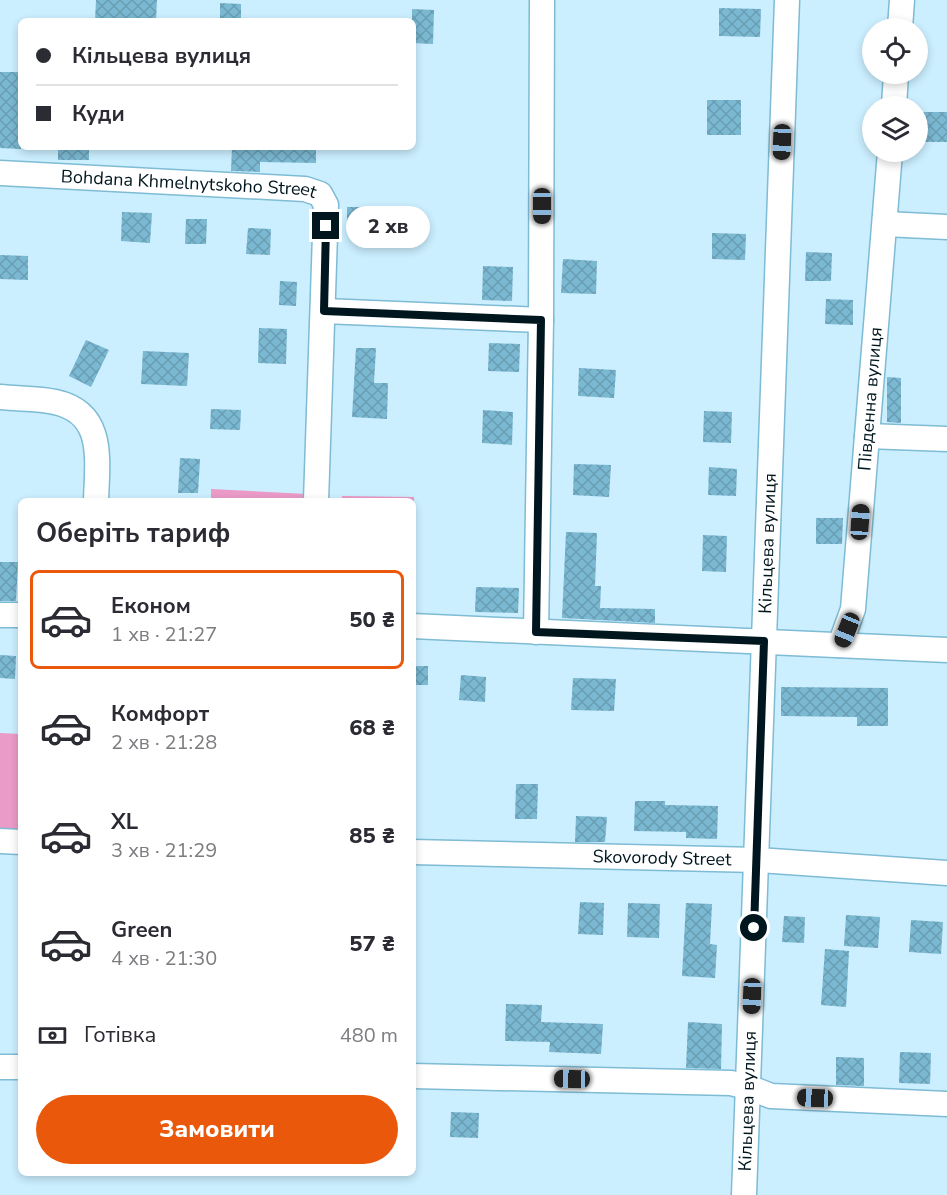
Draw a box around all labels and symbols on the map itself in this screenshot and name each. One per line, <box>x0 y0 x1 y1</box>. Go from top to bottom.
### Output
car <box>772 124 792 160</box>
street label: Bohdana Khmelnytskoho Street <box>60 164 320 204</box>
car <box>533 188 551 224</box>
callout: 2 хв <box>347 205 431 247</box>
route end <box>312 212 339 239</box>
street label: Південна вулиця <box>852 326 888 472</box>
street label: Кільцева вулиця <box>753 473 782 614</box>
car <box>850 503 870 541</box>
car <box>832 610 862 650</box>
street label: Skovorody Street <box>592 844 732 871</box>
route start <box>740 914 767 941</box>
car <box>742 978 762 1014</box>
street label: Кільцева вулиця <box>733 1030 762 1172</box>
car <box>554 1070 590 1088</box>
car <box>797 1088 833 1108</box>

